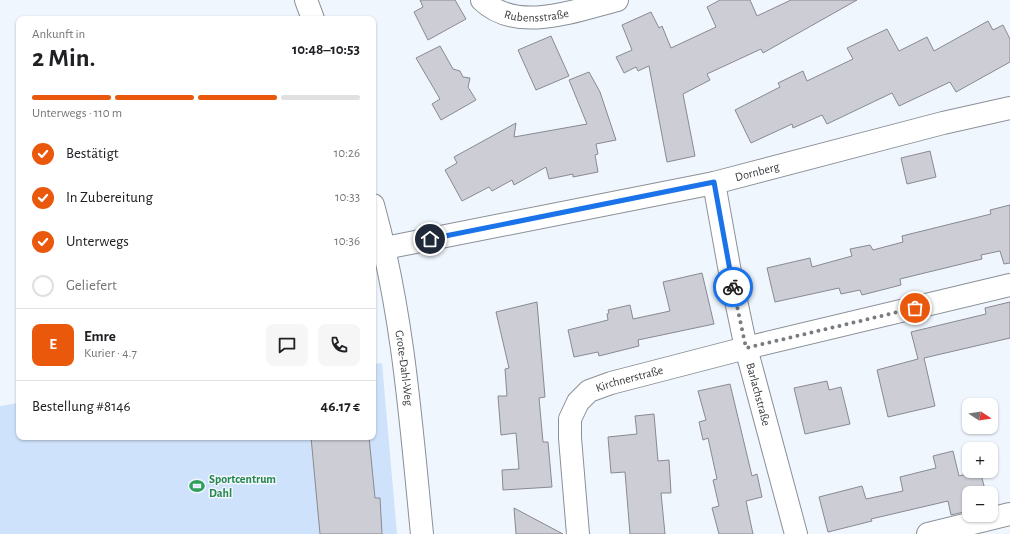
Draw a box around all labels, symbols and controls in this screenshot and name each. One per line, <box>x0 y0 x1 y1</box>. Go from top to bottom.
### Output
street label: Rubensstraße <box>503 7 570 24</box>
text: Ankunft in <box>32 28 85 41</box>
text: 10:48–10:53 <box>292 42 360 57</box>
text: 2 Min. <box>32 45 95 71</box>
text: Unterwegs · 110 m <box>32 107 122 120</box>
icon: check <box>32 143 54 165</box>
text: Bestätigt <box>66 146 119 161</box>
text: 10:26 <box>334 147 360 160</box>
street label: Dornberg <box>734 160 781 183</box>
icon: check <box>32 187 54 209</box>
text: In Zubereitung <box>66 190 153 205</box>
text: 10:33 <box>335 191 360 204</box>
pin <box>413 222 447 256</box>
icon: home <box>419 228 441 250</box>
icon: check <box>32 231 54 253</box>
text: Unterwegs <box>66 234 129 249</box>
text: 10:36 <box>334 235 360 248</box>
courier <box>713 267 753 307</box>
icon: bike <box>722 276 744 298</box>
text: Geliefert <box>66 278 117 293</box>
pin <box>898 291 932 325</box>
icon: bag <box>904 297 926 319</box>
button: chat <box>266 324 308 366</box>
button: phone <box>318 324 360 366</box>
text: Emre <box>84 329 116 344</box>
street label: Grote-Dahl-Weg <box>393 329 415 406</box>
text: E <box>49 337 57 352</box>
text: Kurier · 4.7 <box>84 347 137 360</box>
street label: Barlachstraße <box>744 361 773 427</box>
street label: Kirchnerstraße <box>594 364 664 394</box>
north arrow <box>962 398 998 434</box>
map controls <box>962 398 998 522</box>
text: Bestellung #8146 <box>32 399 131 414</box>
text: 46.17 € <box>321 399 360 414</box>
button: + <box>962 442 998 478</box>
place label: Sportcentrum Dahl <box>209 473 276 499</box>
sports icon: Sportcentrum Dahl <box>188 477 206 495</box>
button: − <box>962 486 998 522</box>

